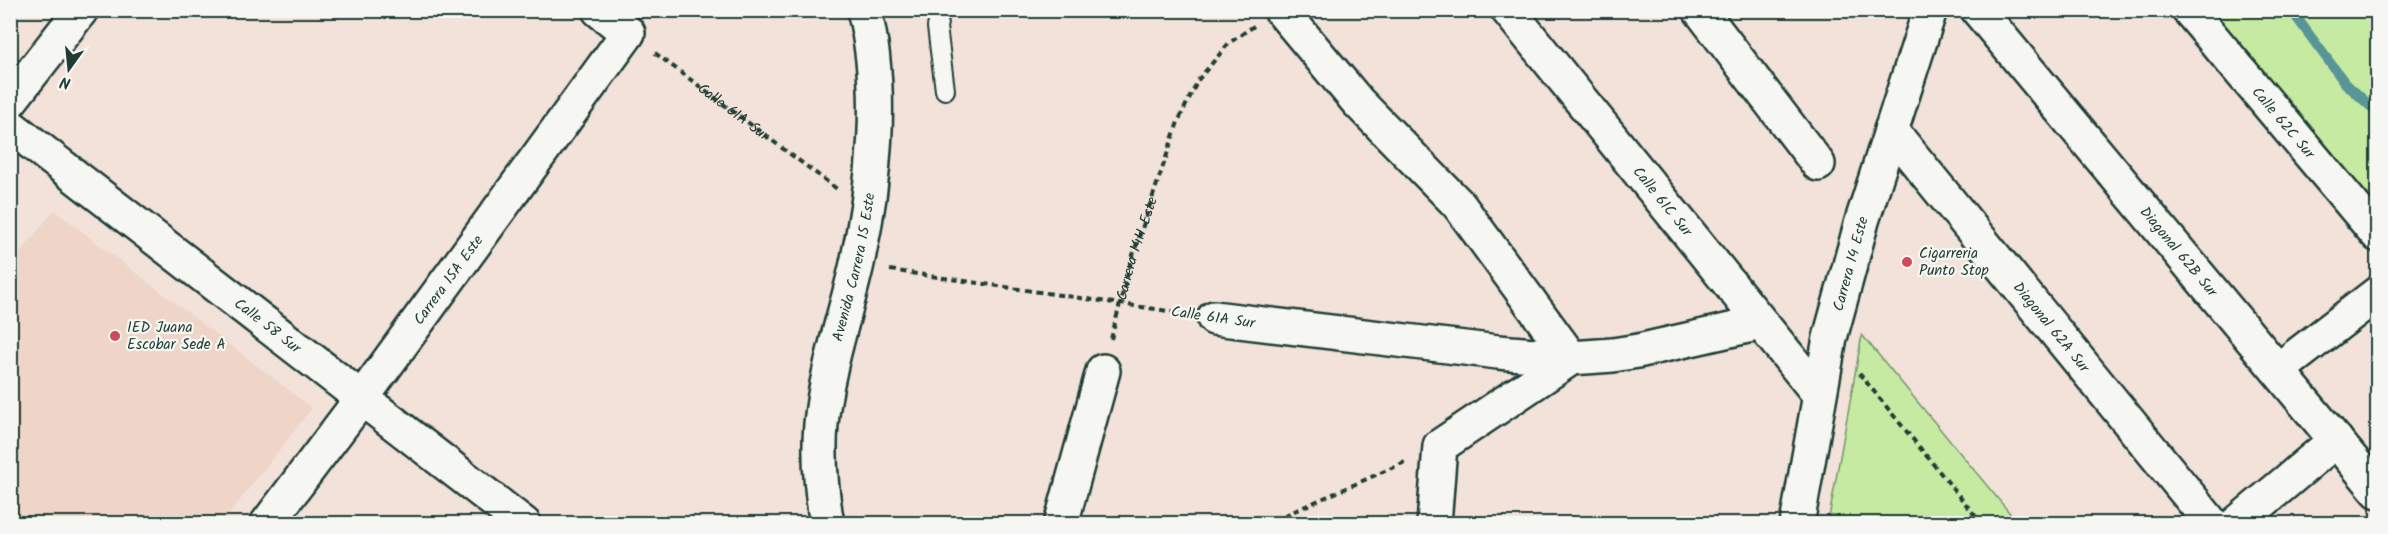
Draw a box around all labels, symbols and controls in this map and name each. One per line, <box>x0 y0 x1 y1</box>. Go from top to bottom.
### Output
north arrow <box>39 39 99 99</box>
text: N <box>57 69 74 95</box>
street label: Calle 61A Sur <box>692 78 775 148</box>
street label: Calle 62C Sur <box>2245 82 2321 166</box>
street label: Calle 61C Sur <box>1626 161 1699 243</box>
street label: Avenida Carrera 15 Este <box>826 191 883 344</box>
street label: Carrera 14H Este <box>1110 194 1165 303</box>
street label: Diagonal 62B Sur <box>2133 201 2224 304</box>
street label: Carrera 14 Este <box>1827 213 1876 314</box>
street label: Carrera 15A Este <box>408 230 490 331</box>
place label: Cigarreria Punto Stop <box>1919 242 1989 283</box>
marker: Cigarreria Punto Stop <box>1900 255 1914 269</box>
street label: Diagonal 62A Sur <box>2006 277 2096 379</box>
street label: Calle 58 Sur <box>228 293 307 361</box>
street label: Calle 61A Sur <box>1169 300 1257 336</box>
place label: IED Juana Escobar Sede A <box>127 316 226 357</box>
marker: IED Juana Escobar Sede A <box>108 329 122 343</box>

